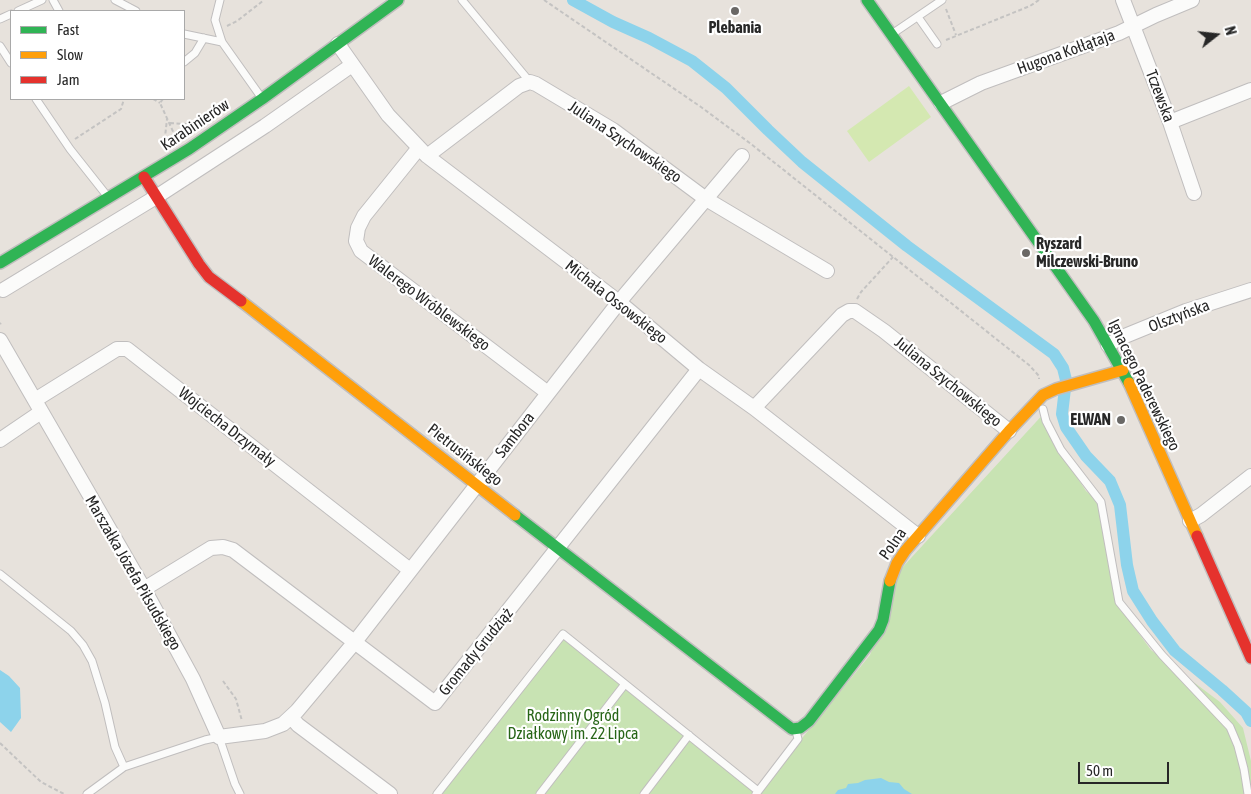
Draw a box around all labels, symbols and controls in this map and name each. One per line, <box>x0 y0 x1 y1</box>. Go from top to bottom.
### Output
marker: Plebania <box>729 5 741 17</box>
legend <box>10 10 185 100</box>
north arrow <box>1191 10 1241 60</box>
place label: Plebania <box>708 18 762 38</box>
text: Fast <box>57 21 79 38</box>
street label: Hugona Kołłątaja <box>1014 25 1118 79</box>
text: N <box>1222 25 1239 37</box>
text: Slow <box>57 46 83 63</box>
street label: Tczewska <box>1141 67 1179 125</box>
text: Jam <box>57 71 80 88</box>
street label: Karabinierów <box>157 95 233 155</box>
street label: Juliana Szychowskiego <box>565 97 685 187</box>
place label: Ryszard Milczewski-Bruno <box>1036 234 1138 272</box>
marker: Ryszard Milczewski-Bruno <box>1020 247 1032 259</box>
street label: Walerego Wróblewskiego <box>364 251 494 355</box>
street label: Michała Ossowskiego <box>561 256 671 348</box>
street label: Olsztyńska <box>1146 296 1212 336</box>
street label: Ignacego Paderewskiego <box>1104 316 1184 454</box>
street label: Juliana Szychowskiego <box>891 333 1005 431</box>
street label: Wojciecha Drzymały <box>175 383 279 471</box>
street label: Sambora <box>491 408 539 462</box>
place label: ELWAN <box>1070 410 1111 430</box>
marker: ELWAN <box>1115 414 1127 426</box>
street label: Pietrusińskiego <box>424 420 506 490</box>
street label: Marszałka Józefa Piłsudskiego <box>81 492 185 654</box>
street label: Polna <box>875 524 911 564</box>
street label: Gromady Grudziąż <box>435 604 517 700</box>
park label: Rodzinny Ogród Działkowy im. 22 Lipca <box>508 706 638 744</box>
scale bar <box>1081 752 1172 784</box>
text: 50 m <box>1086 762 1113 779</box>

